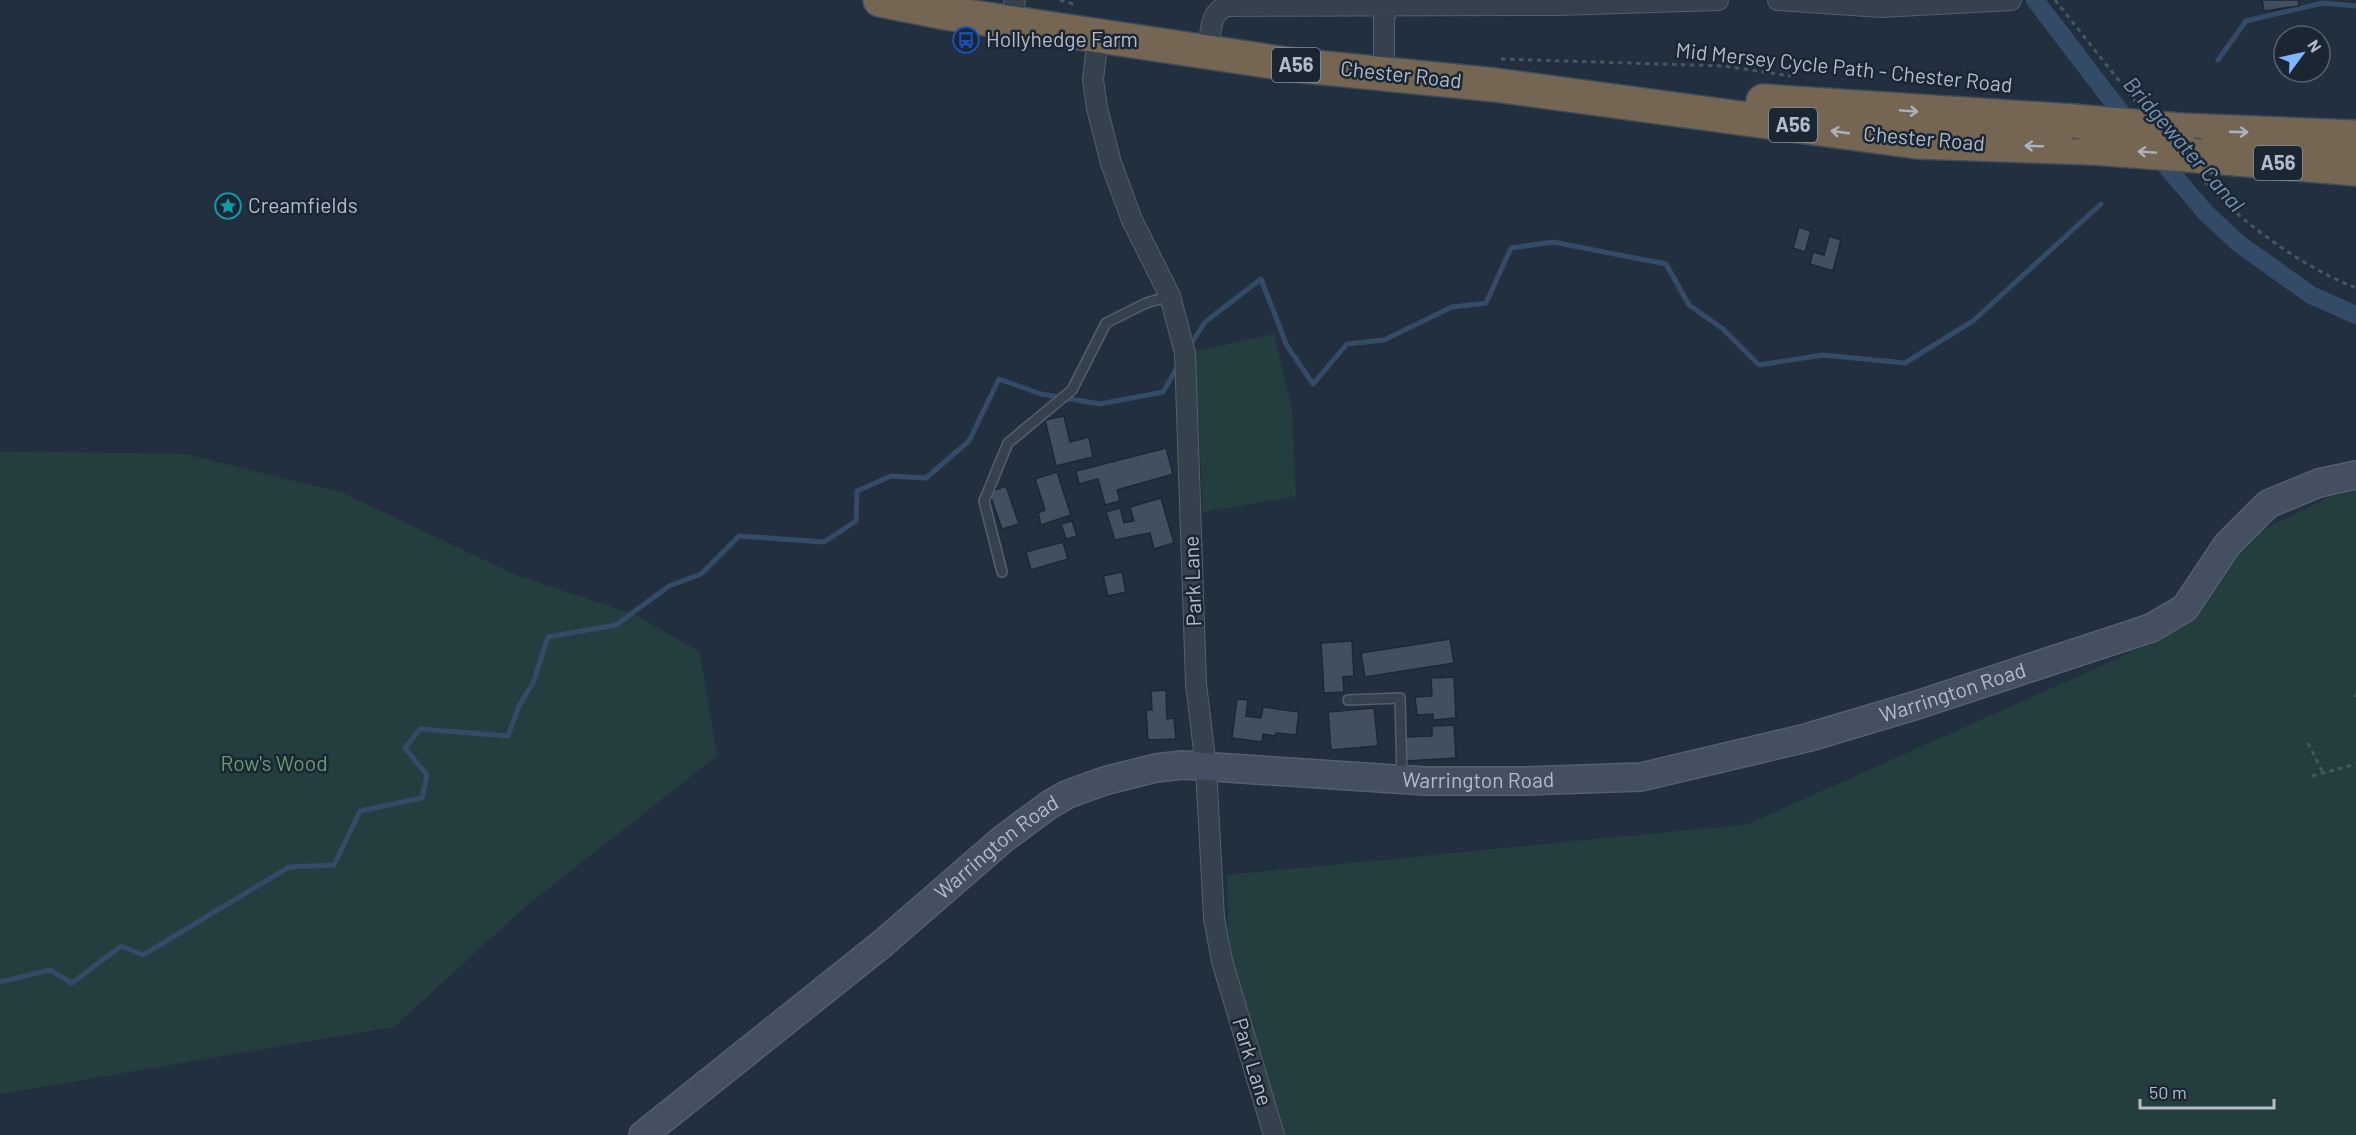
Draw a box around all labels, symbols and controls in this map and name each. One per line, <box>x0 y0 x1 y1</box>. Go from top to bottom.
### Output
north arrow <box>2272 24 2332 84</box>
bus stop icon: Hollyhedge Farm <box>951 25 981 55</box>
place label: Hollyhedge Farm <box>986 26 1138 51</box>
street label: Mid Mersey Cycle Path - Chester Road <box>1675 36 2014 97</box>
text: N <box>2304 36 2326 55</box>
road number: A56 <box>1272 48 1320 82</box>
street label: Chester Road <box>1339 55 1463 92</box>
water label: Bridgewater Canal <box>2119 70 2251 216</box>
one-way arrow <box>1899 105 1919 116</box>
road number: A56 <box>1769 108 1817 142</box>
street label: Chester Road <box>1862 120 1986 155</box>
one-way arrow <box>1831 126 1851 137</box>
one-way arrow <box>2228 127 2248 138</box>
one-way arrow <box>2025 141 2045 152</box>
one-way arrow <box>2137 146 2157 157</box>
road number: A56 <box>2254 146 2302 180</box>
place icon: Creamfields <box>213 191 243 221</box>
place label: Creamfields <box>248 192 358 217</box>
street label: Park Lane <box>1177 535 1206 627</box>
street label: Warrington Road <box>1876 656 2029 726</box>
park label: Row's Wood <box>220 750 328 775</box>
street label: Warrington Road <box>1401 766 1555 792</box>
street label: Warrington Road <box>929 788 1062 904</box>
street label: Park Lane <box>1228 1015 1279 1108</box>
scale bar <box>2140 1072 2274 1110</box>
text: 50 m <box>2149 1081 2187 1103</box>

